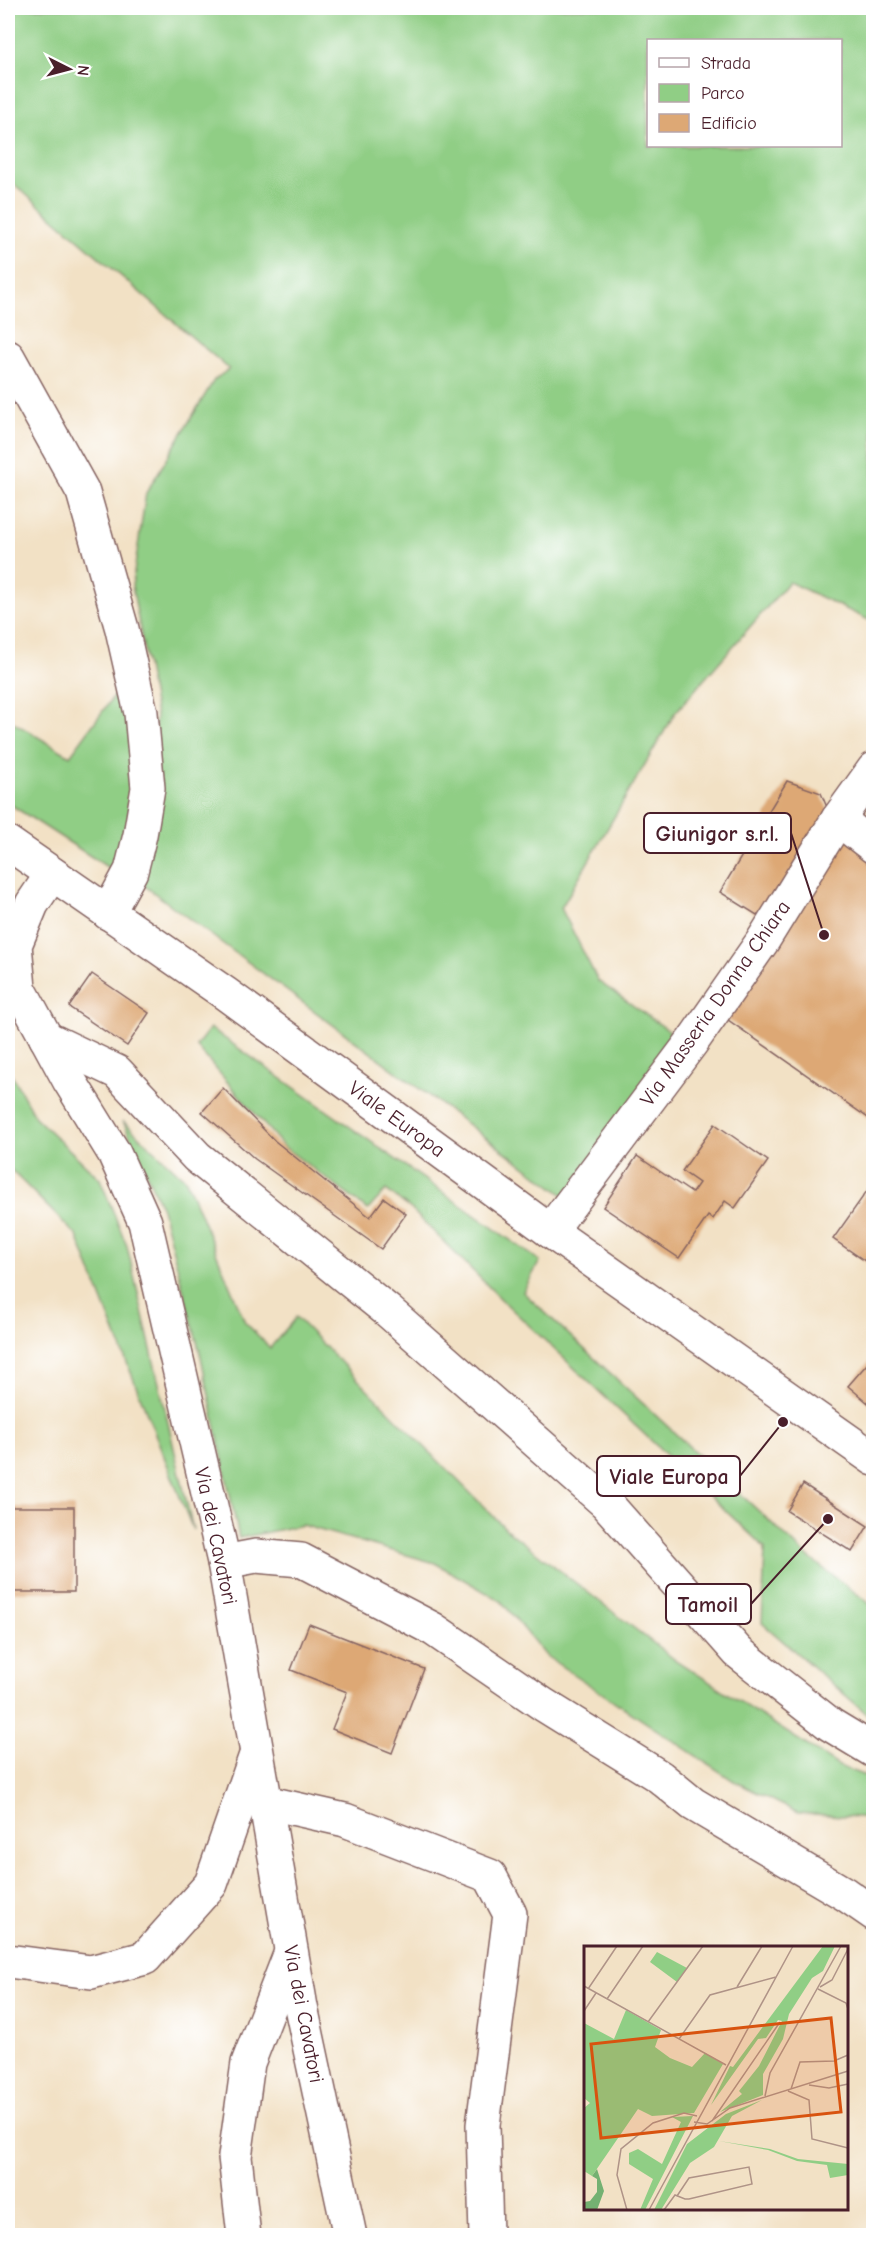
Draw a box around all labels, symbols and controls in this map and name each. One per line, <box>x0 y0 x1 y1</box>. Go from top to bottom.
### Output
north arrow <box>39 39 99 99</box>
legend <box>647 39 842 147</box>
text: Strada <box>701 53 751 74</box>
text: N <box>73 64 92 77</box>
text: Parco <box>701 83 744 104</box>
text: Edificio <box>701 113 757 134</box>
callout: Giunigor s.r.l. <box>644 813 791 853</box>
text: Giunigor s.r.l. <box>656 821 778 847</box>
street label: Via Masseria Donna Chiara <box>635 896 795 1110</box>
street label: Viale Europa <box>344 1076 450 1162</box>
callout: Viale Europa <box>597 1456 740 1496</box>
text: Viale Europa <box>609 1464 729 1490</box>
street label: Via dei Cavatori <box>190 1465 242 1607</box>
callout: Tamoil <box>666 1584 751 1624</box>
text: Tamoil <box>678 1592 738 1618</box>
street label: Via dei Cavatori <box>279 1943 329 2085</box>
inset map <box>584 1946 848 2210</box>

